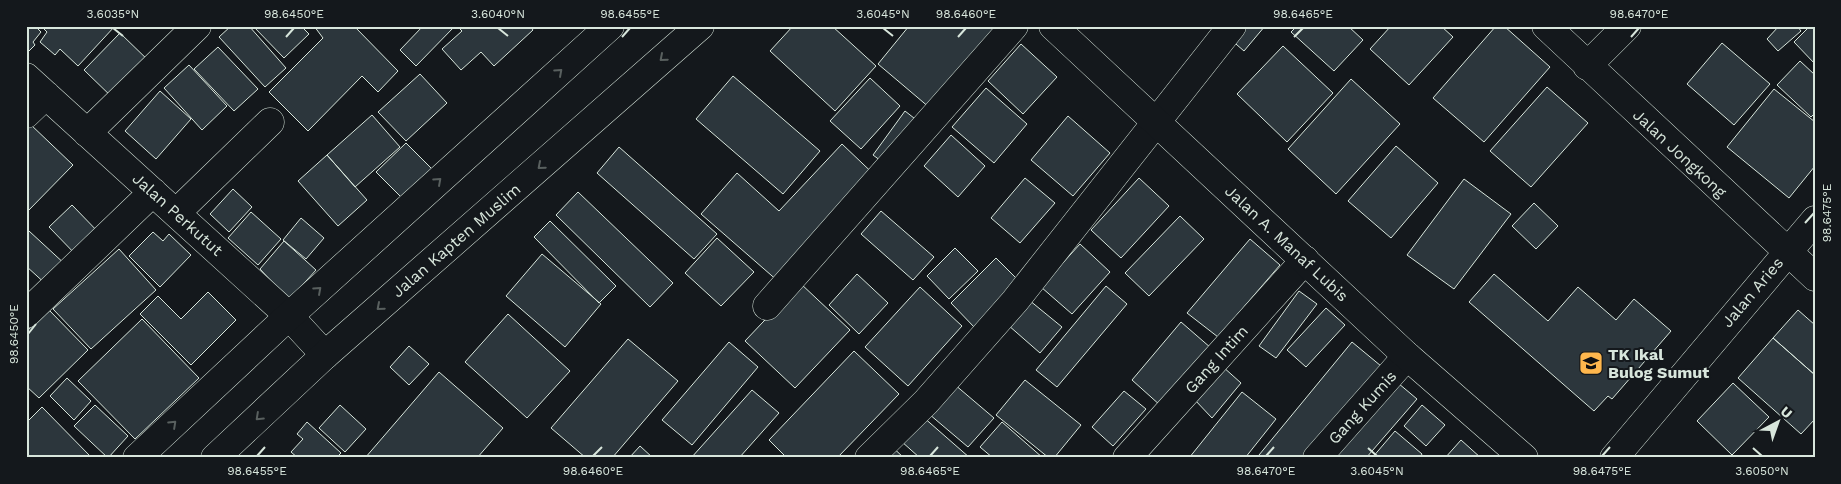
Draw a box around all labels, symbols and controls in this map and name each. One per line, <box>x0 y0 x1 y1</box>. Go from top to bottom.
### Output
text: 3.6035°N <box>87 7 139 21</box>
text: 98.6450°E <box>264 7 324 21</box>
text: 3.6040°N <box>471 7 525 21</box>
text: 98.6455°E <box>600 7 660 21</box>
text: 3.6045°N <box>856 7 910 21</box>
text: 98.6460°E <box>936 7 997 21</box>
text: 98.6465°E <box>1273 7 1333 21</box>
text: 98.6470°E <box>1610 7 1669 21</box>
one-way arrow <box>660 53 669 62</box>
one-way arrow <box>553 69 562 78</box>
street label: Jalan Jongkong <box>1629 105 1731 202</box>
one-way arrow <box>538 160 547 169</box>
street label: Jalan Perkutut <box>129 169 227 260</box>
one-way arrow <box>433 178 442 187</box>
street label: Jalan Kapten Muslim <box>388 179 524 301</box>
street label: Jalan A. Manaf Lubis <box>1221 181 1352 305</box>
text: 98.6475°E <box>1820 183 1834 242</box>
street label: Jalan Aries <box>1718 253 1787 331</box>
one-way arrow <box>312 287 321 296</box>
one-way arrow <box>376 302 385 311</box>
text: 98.6450°E <box>7 304 21 364</box>
street label: Gang Intim <box>1181 321 1252 397</box>
place label: TK Ikal Bulog Sumut <box>1608 345 1709 382</box>
school or university icon: TK Ikal Bulog Sumut <box>1578 350 1604 376</box>
street label: Gang Kumis <box>1324 367 1400 448</box>
north arrow <box>1754 396 1804 446</box>
text: U <box>1778 403 1796 422</box>
one-way arrow <box>256 411 265 420</box>
one-way arrow <box>167 421 176 430</box>
text: 98.6455°E <box>227 464 287 478</box>
text: 98.6460°E <box>563 464 624 478</box>
text: 98.6465°E <box>900 464 960 478</box>
text: 98.6470°E <box>1237 464 1296 478</box>
text: 3.6045°N <box>1350 464 1404 478</box>
text: 98.6475°E <box>1573 464 1632 478</box>
text: 3.6050°N <box>1735 464 1789 478</box>

